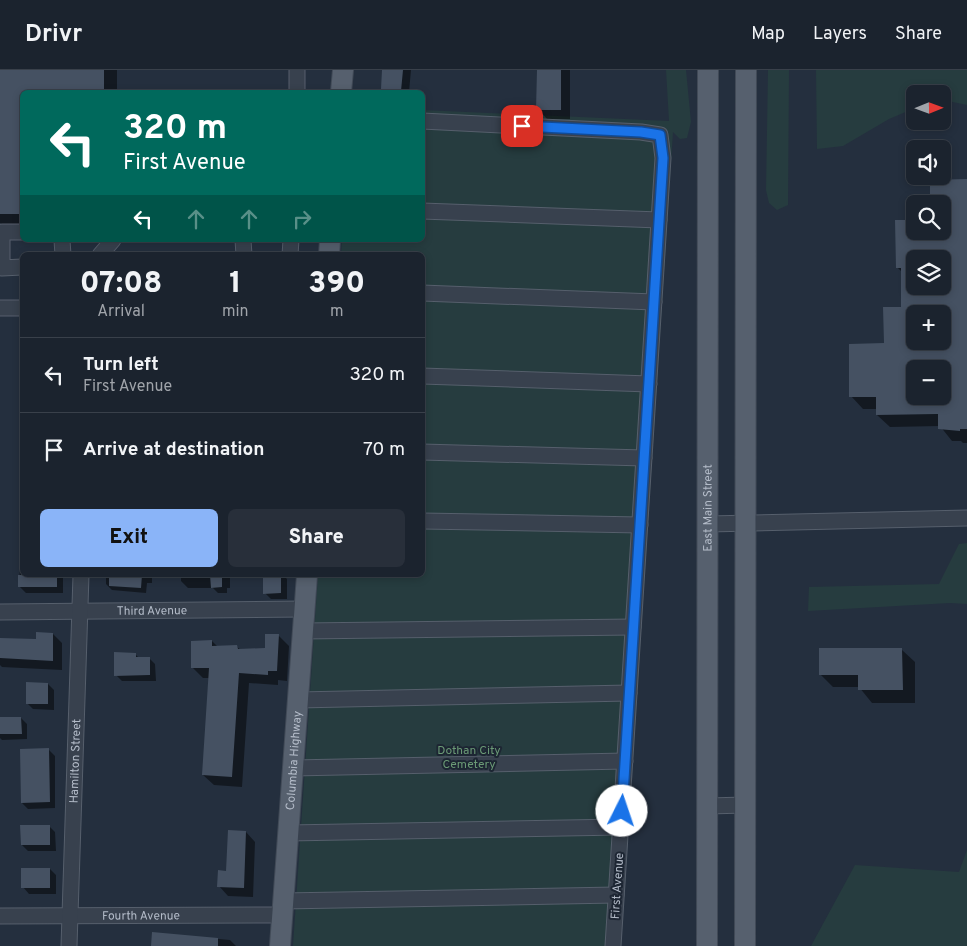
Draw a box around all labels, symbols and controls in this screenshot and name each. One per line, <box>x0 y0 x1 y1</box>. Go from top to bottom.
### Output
text: Drivr <box>25 20 82 50</box>
text: Map <box>751 23 785 46</box>
text: Layers <box>813 23 867 46</box>
text: Share <box>895 23 942 46</box>
north arrow <box>906 85 951 130</box>
map controls <box>906 85 951 405</box>
pin <box>501 105 543 147</box>
text: 320 m <box>123 107 227 151</box>
icon: left <box>40 110 105 175</box>
icon: arrive <box>508 112 536 140</box>
button: sound <box>906 140 951 185</box>
text: First Avenue <box>123 150 246 177</box>
button: search <box>906 195 951 240</box>
icon: left <box>129 205 157 233</box>
icon: ahead <box>182 205 210 233</box>
icon: ahead <box>235 205 263 233</box>
icon: right <box>288 205 316 233</box>
button: layers <box>906 250 951 295</box>
text: 07:08 <box>80 266 162 303</box>
text: 1 <box>229 266 241 303</box>
text: 390 <box>308 266 365 303</box>
text: Arrival <box>97 302 145 322</box>
text: min <box>222 302 249 322</box>
text: m <box>330 302 344 322</box>
button: + <box>906 305 951 350</box>
text: Turn left <box>83 353 159 377</box>
button: − <box>906 360 951 405</box>
icon: left <box>40 361 68 389</box>
text: 320 m <box>350 363 405 387</box>
text: First Avenue <box>83 377 172 397</box>
icon: arrive <box>40 436 68 464</box>
text: Arrive at destination <box>83 438 264 462</box>
text: 70 m <box>363 438 405 462</box>
street label: East Main Street <box>700 464 717 552</box>
button: Exit <box>40 509 218 567</box>
button: Share <box>228 509 405 567</box>
street label: Third Avenue <box>117 603 187 620</box>
street label: Columbia Highway <box>283 710 306 811</box>
street label: Hamilton Street <box>67 719 85 804</box>
park label: Dothan City Cemetery <box>437 743 501 773</box>
position arrow <box>595 784 647 836</box>
street label: First Avenue <box>608 852 628 920</box>
street label: Fourth Avenue <box>102 908 180 925</box>

